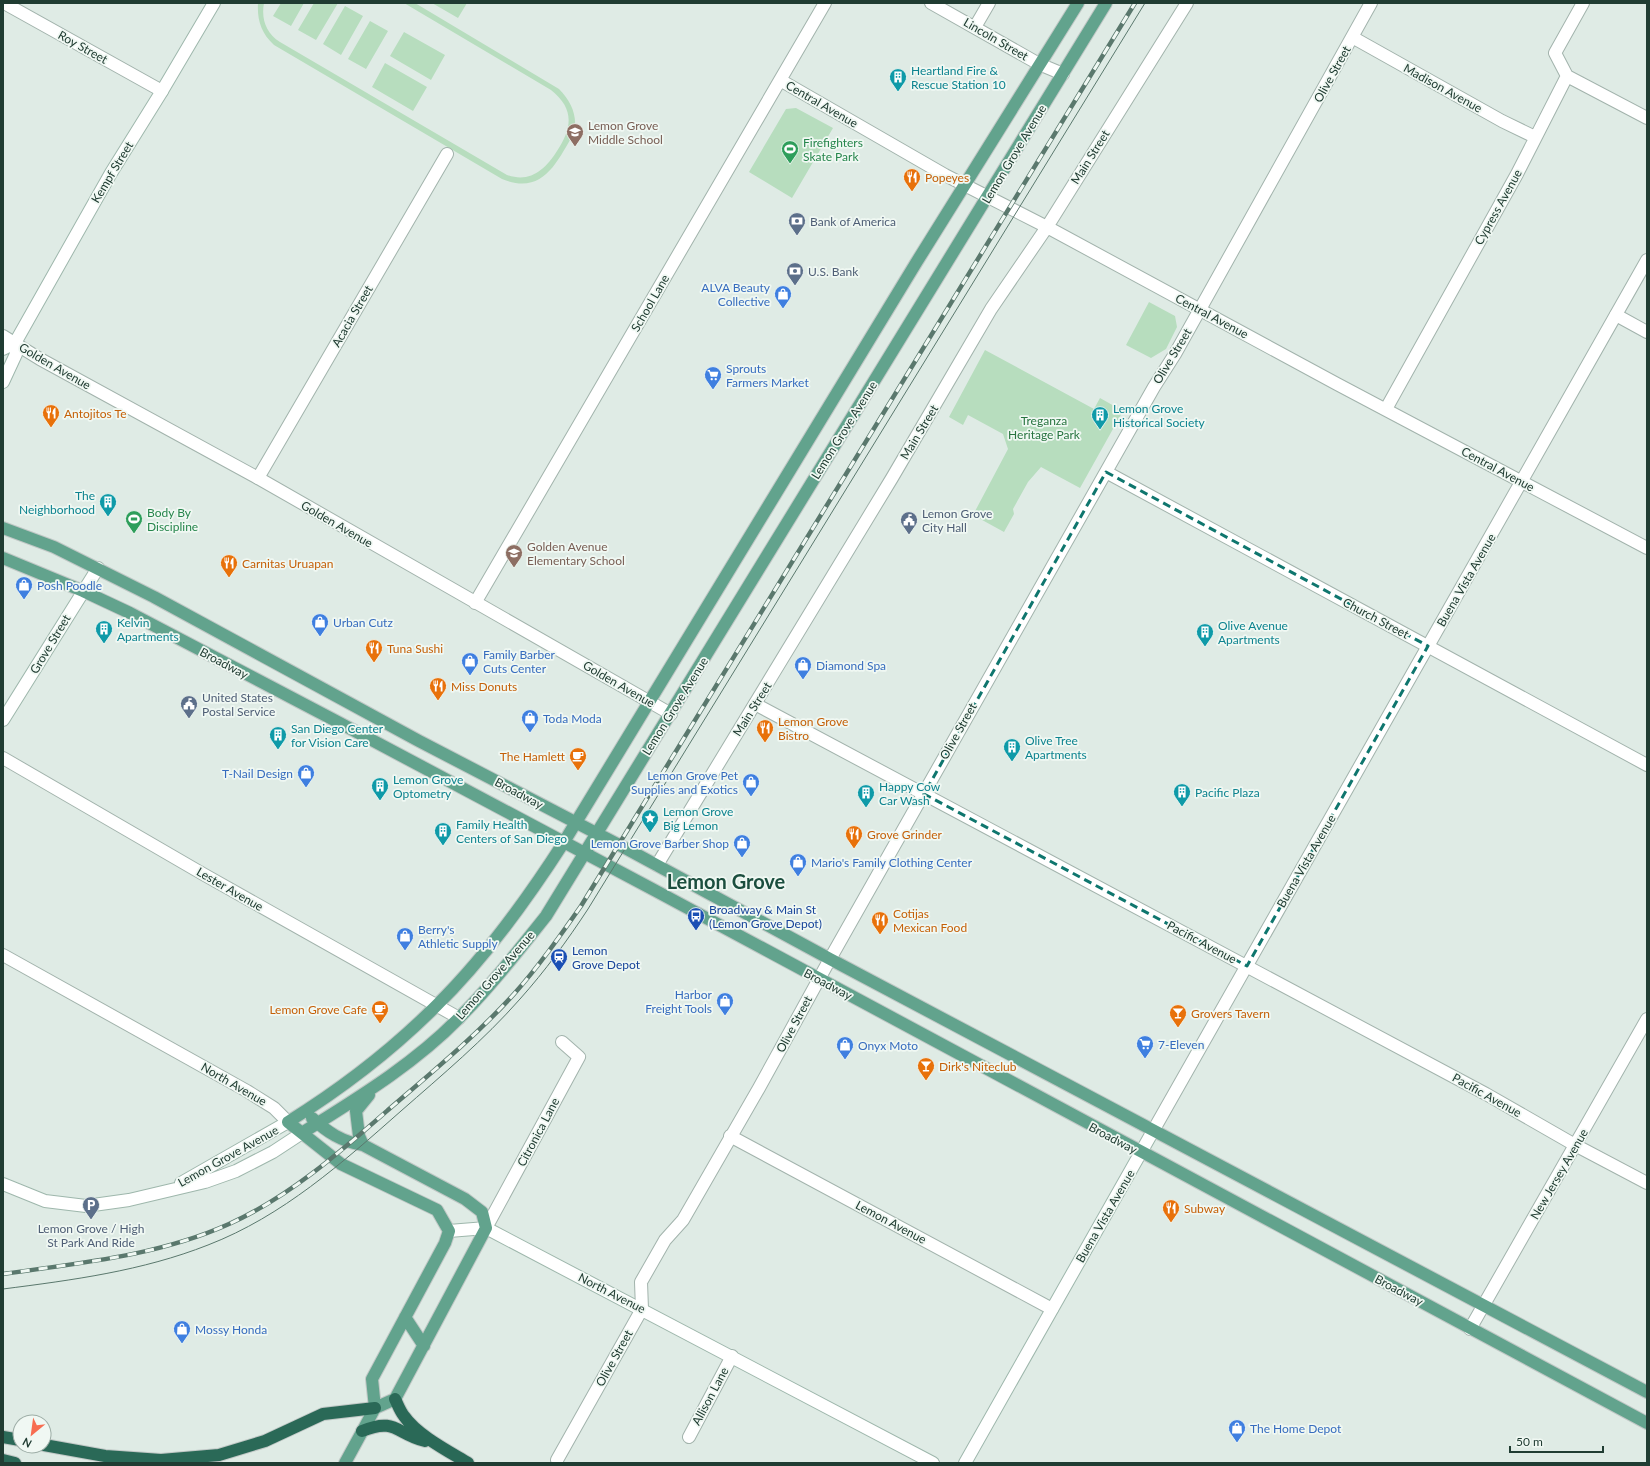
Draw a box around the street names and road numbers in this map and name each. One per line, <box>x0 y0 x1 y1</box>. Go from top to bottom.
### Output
street label: Lincoln Street <box>961 14 1032 64</box>
street label: Roy Street <box>56 27 111 67</box>
street label: Olive Street <box>1310 43 1354 105</box>
street label: Madison Avenue <box>1401 60 1485 116</box>
street label: Central Avenue <box>783 77 861 131</box>
street label: Lemon Grove Avenue <box>979 102 1049 206</box>
street label: Main Street <box>1067 126 1113 187</box>
street label: Kempf Street <box>88 138 137 205</box>
street label: Cypress Avenue <box>1471 167 1525 247</box>
street label: School Lane <box>628 272 672 334</box>
street label: Acacia Street <box>328 282 376 350</box>
street label: Central Avenue <box>1173 290 1251 342</box>
street label: Olive Street <box>1150 325 1195 387</box>
street label: Golden Avenue <box>16 339 94 393</box>
street label: Lemon Grove Avenue <box>808 378 880 482</box>
street label: Main Street <box>897 401 942 462</box>
street label: Central Avenue <box>1459 443 1537 495</box>
street label: Golden Avenue <box>298 497 376 551</box>
street label: Buena Vista Avenue <box>1433 531 1499 629</box>
street label: Church Street <box>1340 594 1412 642</box>
street label: Grove Street <box>26 611 74 676</box>
street label: Broadway <box>197 644 251 682</box>
street label: Lemon Grove Avenue <box>639 654 711 758</box>
street label: Golden Avenue <box>580 657 658 711</box>
street label: Main Street <box>729 678 775 739</box>
street label: Olive Street <box>936 700 980 762</box>
street label: Broadway <box>492 774 546 812</box>
street label: Buena Vista Avenue <box>1273 812 1339 910</box>
street label: Lester Avenue <box>194 864 266 914</box>
street label: Pacific Avenue <box>1165 917 1239 967</box>
street label: Lemon Grove Avenue <box>452 928 538 1022</box>
street label: Broadway <box>801 965 855 1003</box>
street label: Olive Street <box>773 992 816 1055</box>
street label: North Avenue <box>198 1059 270 1109</box>
street label: Pacific Avenue <box>1450 1070 1524 1120</box>
street label: Citronica Lane <box>514 1095 562 1169</box>
street label: Broadway <box>1086 1119 1140 1157</box>
street label: Lemon Grove Avenue <box>175 1122 281 1190</box>
street label: New Jersey Avenue <box>1527 1126 1591 1222</box>
street label: Buena Vista Avenue <box>1072 1167 1138 1265</box>
street label: Lemon Avenue <box>853 1197 929 1247</box>
street label: North Avenue <box>576 1270 648 1316</box>
street label: Broadway <box>1372 1271 1426 1309</box>
street label: Olive Street <box>592 1327 636 1389</box>
street label: Allison Lane <box>688 1364 732 1428</box>

